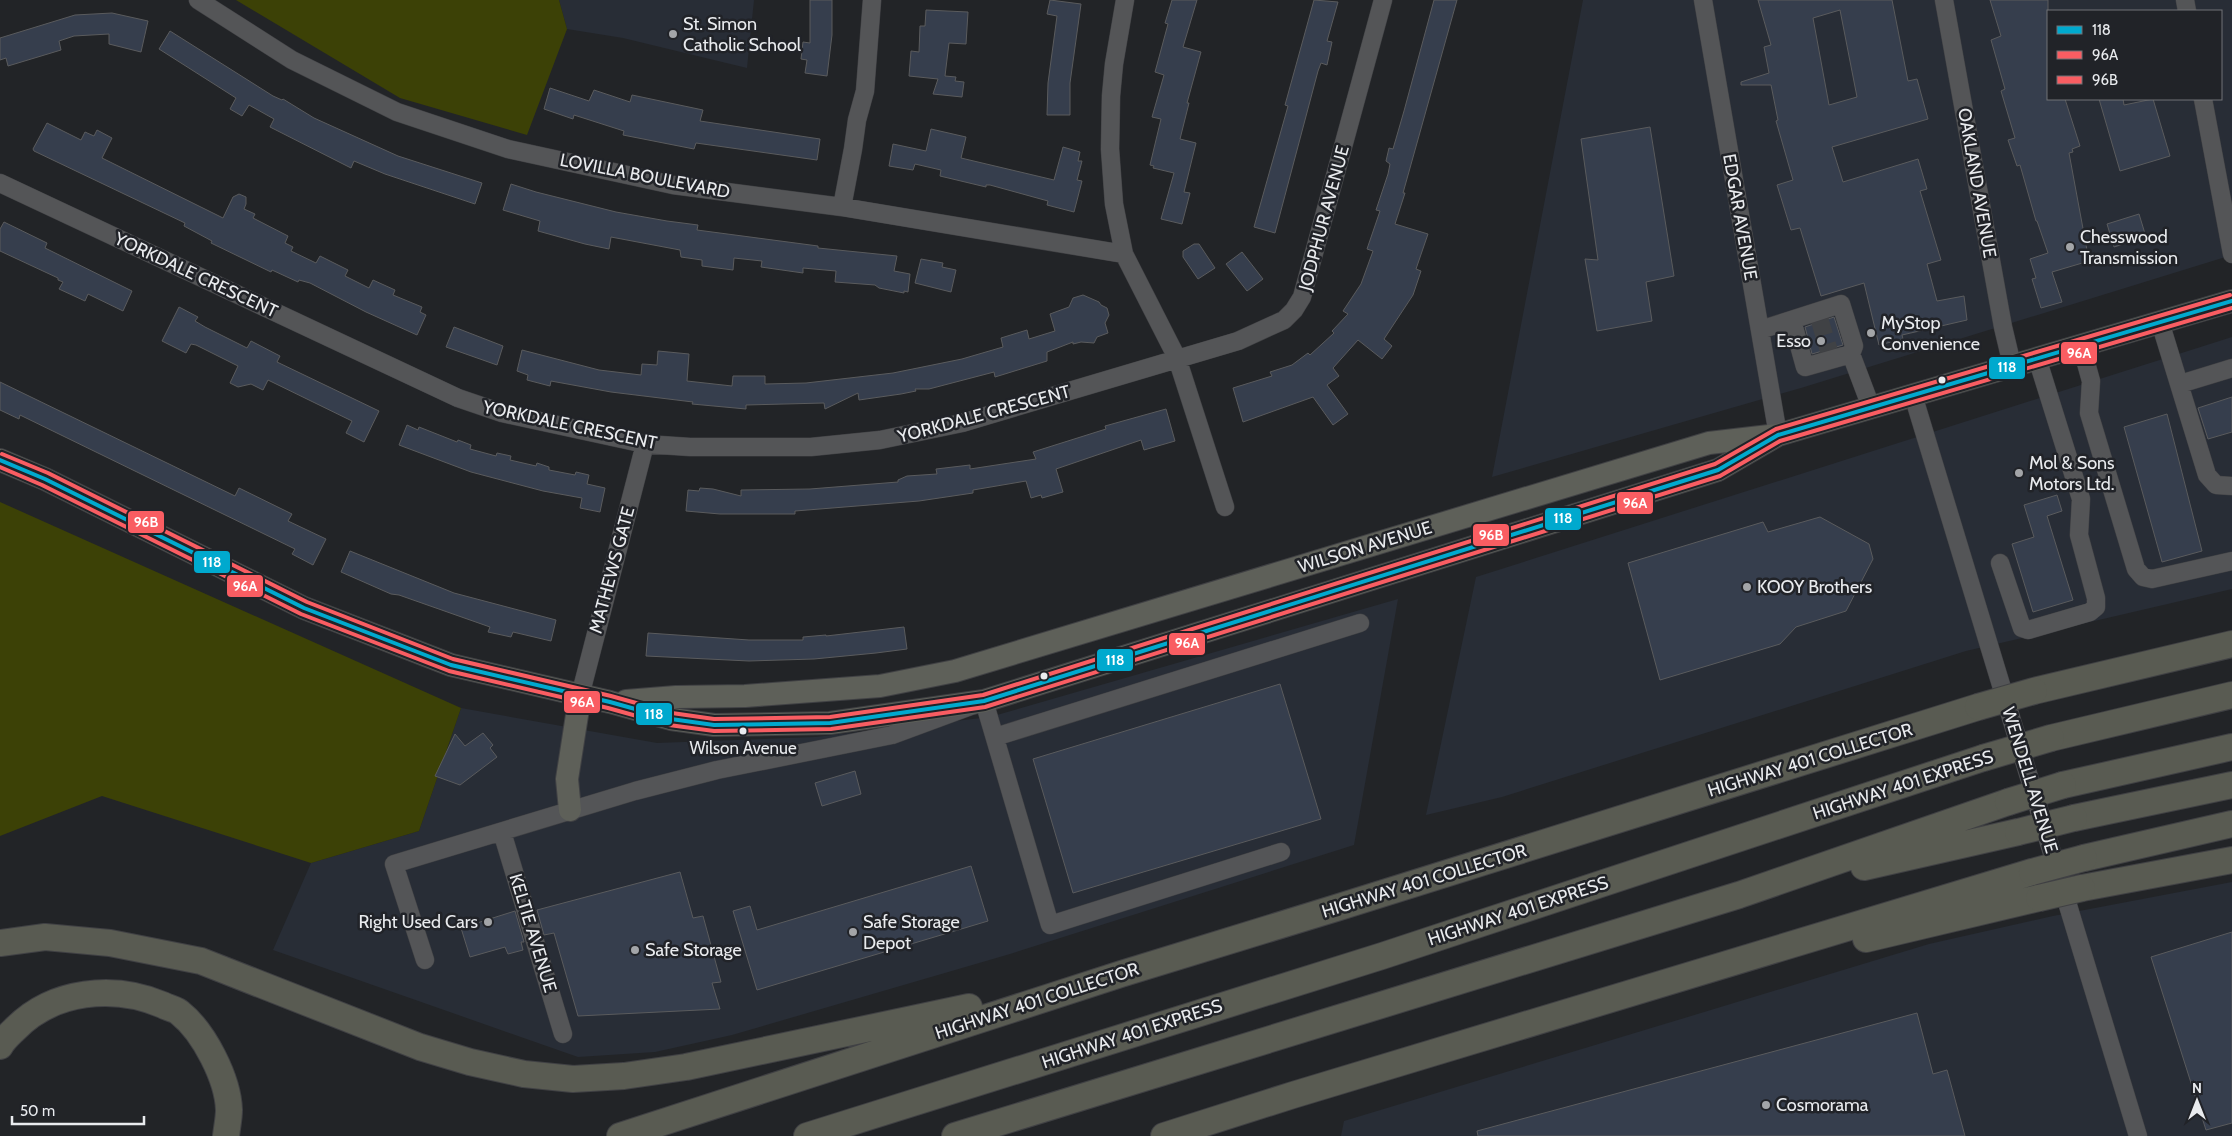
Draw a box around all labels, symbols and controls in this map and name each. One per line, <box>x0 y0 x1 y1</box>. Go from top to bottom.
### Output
legend <box>2047 10 2222 100</box>
place label: St. Simon Catholic School <box>683 13 802 56</box>
text: 118 <box>2092 21 2111 39</box>
marker: St. Simon Catholic School <box>667 28 679 40</box>
text: 96A <box>2092 46 2119 64</box>
text: 96B <box>2092 71 2118 89</box>
street label: OAKLAND AVENUE <box>1953 106 2001 260</box>
street label: JODPHUR AVENUE <box>1294 143 1354 294</box>
street label: LOVILLA BOULEVARD <box>558 149 732 203</box>
street label: EDGAR AVENUE <box>1718 152 1762 282</box>
place label: Chesswood Transmission <box>2080 226 2178 269</box>
street label: YORKDALE CRESCENT <box>110 227 281 323</box>
marker: Chesswood Transmission <box>2064 241 2076 253</box>
place label: MyStop Convenience <box>1881 312 1980 355</box>
marker: MyStop Convenience <box>1865 327 1877 339</box>
place label: Esso <box>1776 330 1811 352</box>
marker: Esso <box>1815 335 1827 347</box>
line badge: 96A <box>2060 341 2098 365</box>
text: 96A <box>2067 344 2091 362</box>
line badge: 118 <box>1988 356 2026 380</box>
text: 118 <box>1998 358 2016 376</box>
unlabelled marker <box>1937 375 1947 385</box>
street label: YORKDALE CRESCENT <box>895 380 1073 448</box>
street label: YORKDALE CRESCENT <box>480 396 659 454</box>
place label: Mol & Sons Motors Ltd. <box>2029 452 2115 495</box>
marker: Mol & Sons Motors Ltd. <box>2013 467 2025 479</box>
line badge: 96A <box>1616 491 1654 515</box>
text: 96A <box>1623 494 1647 512</box>
street label: MATHEWS GATE <box>585 504 640 636</box>
line badge: 118 <box>1544 507 1582 531</box>
text: 118 <box>1554 509 1572 527</box>
line badge: 96B <box>127 510 165 534</box>
text: 96B <box>134 513 158 531</box>
street label: WILSON AVENUE <box>1296 516 1434 578</box>
line badge: 96B <box>1472 523 1510 547</box>
text: 96B <box>1479 526 1503 544</box>
line badge: 118 <box>193 550 231 574</box>
text: 118 <box>203 553 221 571</box>
line badge: 96A <box>226 574 264 598</box>
place label: KOOY Brothers <box>1757 576 1872 598</box>
text: 96A <box>233 577 257 595</box>
marker: KOOY Brothers <box>1741 581 1753 593</box>
line badge: 96A <box>1168 632 1206 656</box>
text: 96A <box>1175 634 1199 652</box>
line badge: 118 <box>1096 648 1134 672</box>
text: 118 <box>1106 651 1124 669</box>
unlabelled marker <box>1039 671 1049 681</box>
line badge: 96A <box>563 690 601 714</box>
text: 96A <box>570 693 594 711</box>
line badge: 118 <box>635 702 673 726</box>
street label: WENDELL AVENUE <box>1997 704 2063 856</box>
text: 118 <box>645 705 663 723</box>
street label: HIGHWAY 401 COLLECTOR <box>1705 718 1915 802</box>
marker: Wilson Avenue <box>738 726 748 736</box>
place label: Wilson Avenue <box>689 738 797 758</box>
street label: HIGHWAY 401 EXPRESS <box>1810 745 1996 825</box>
street label: HIGHWAY 401 COLLECTOR <box>1319 839 1529 923</box>
street label: KELTIE AVENUE <box>504 871 562 995</box>
street label: HIGHWAY 401 EXPRESS <box>1425 871 1611 951</box>
place label: Right Used Cars <box>358 911 478 933</box>
place label: Safe Storage Depot <box>863 911 960 954</box>
marker: Right Used Cars <box>482 916 494 928</box>
marker: Safe Storage Depot <box>847 926 859 938</box>
place label: Safe Storage <box>645 939 742 961</box>
marker: Safe Storage <box>629 944 641 956</box>
street label: HIGHWAY 401 COLLECTOR <box>932 958 1142 1044</box>
street label: HIGHWAY 401 EXPRESS <box>1039 994 1225 1074</box>
north arrow <box>2172 1076 2222 1126</box>
text: N <box>2192 1079 2202 1097</box>
scale bar <box>12 1094 145 1126</box>
place label: Cosmorama <box>1776 1094 1869 1116</box>
marker: Cosmorama <box>1760 1099 1772 1111</box>
text: 50 m <box>20 1102 55 1120</box>

